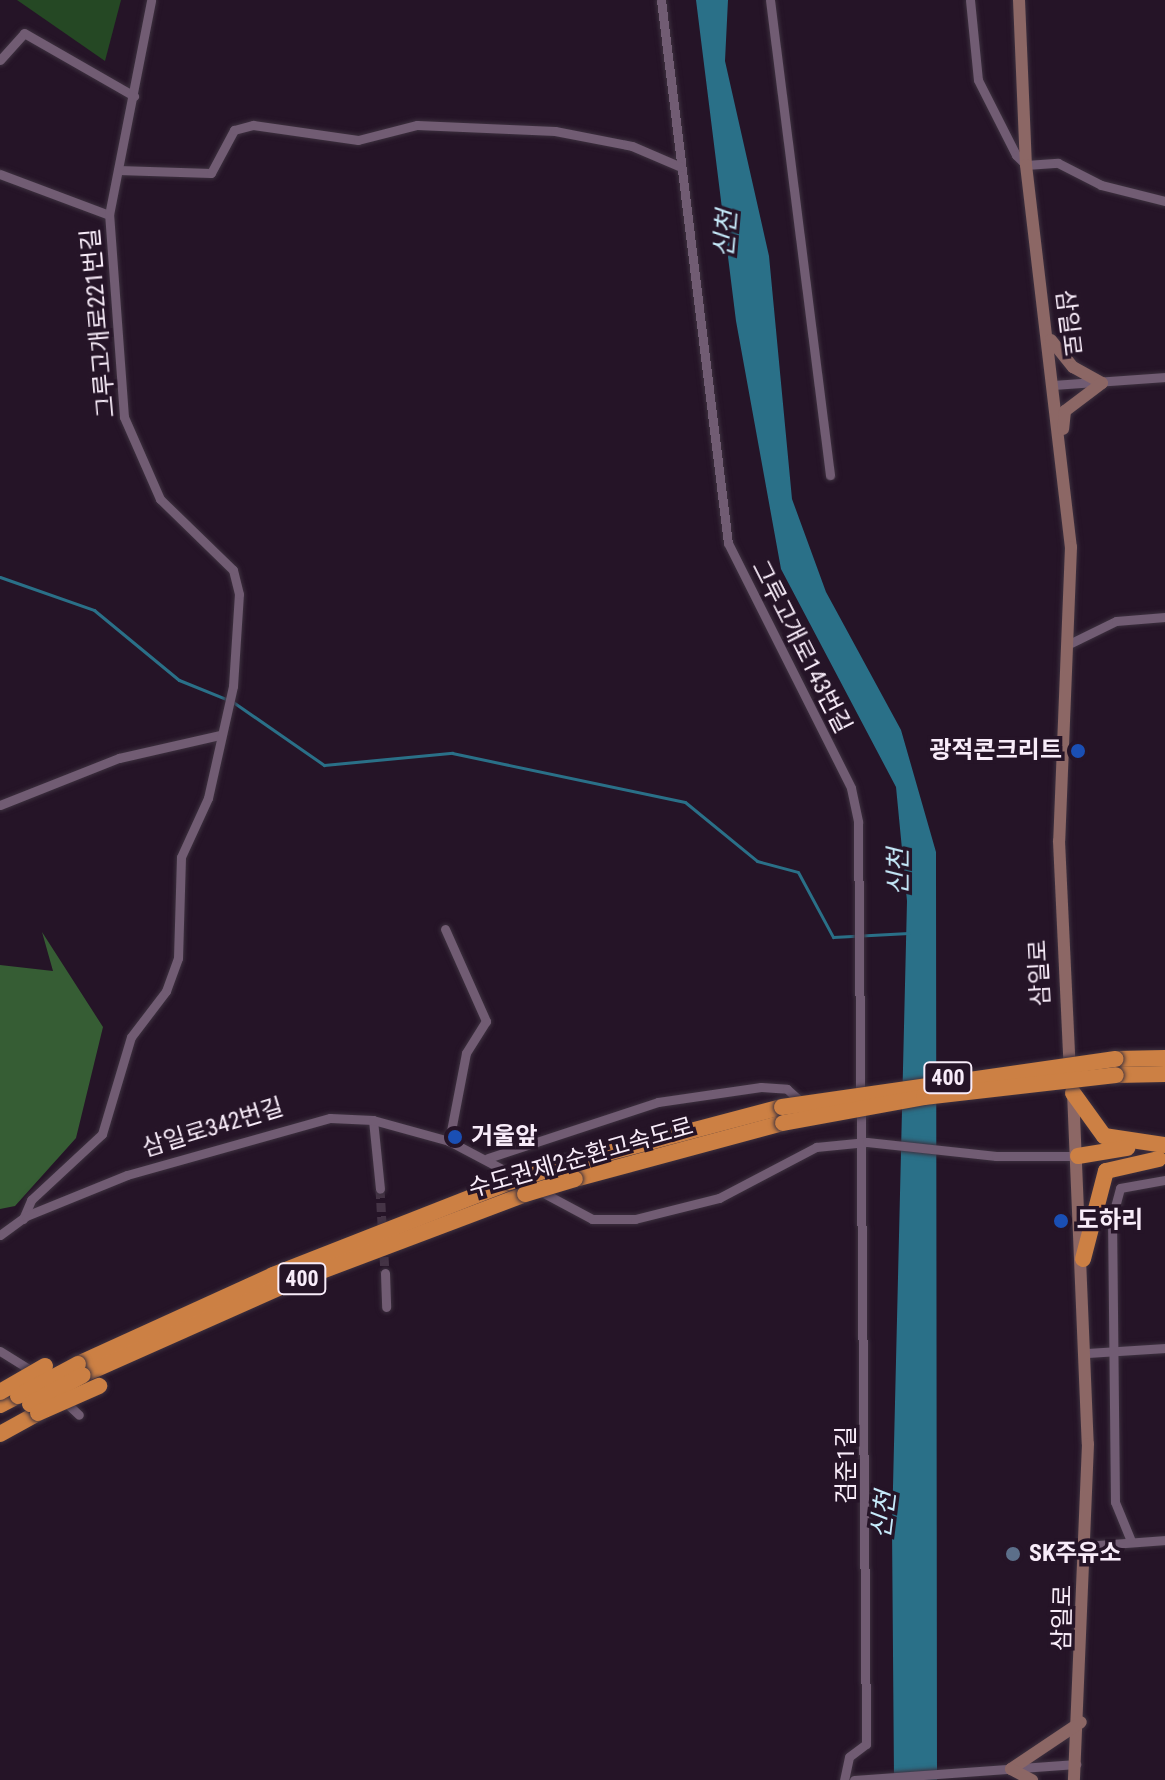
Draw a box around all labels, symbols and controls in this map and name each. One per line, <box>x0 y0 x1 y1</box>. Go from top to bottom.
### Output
water label: 신천 <box>708 209 744 259</box>
street label: 그루고개로221번길 <box>76 227 122 419</box>
street label: 삼일로 <box>1050 288 1086 358</box>
street label: 그루고개로143번길 <box>745 556 857 738</box>
place label: 광적콘크리트 <box>930 737 1062 765</box>
marker: 광적콘크리트 <box>1069 742 1087 760</box>
water label: 신천 <box>883 848 915 896</box>
street label: 삼일로 <box>1024 939 1056 1007</box>
road number: 400 <box>922 1060 974 1096</box>
street label: 삼일로342번길 <box>139 1093 287 1163</box>
street label: 수도권제2순환고속도로 <box>465 1112 697 1204</box>
place label: 거울앞 <box>471 1123 537 1151</box>
marker: 거울앞 <box>446 1128 464 1146</box>
place label: 도하리 <box>1077 1207 1143 1235</box>
marker: 도하리 <box>1052 1212 1070 1230</box>
road number: 400 <box>276 1261 328 1297</box>
street label: 검준1길 <box>833 1426 861 1504</box>
water label: 신천 <box>866 1489 902 1541</box>
place label: SK주유소 <box>1029 1540 1121 1568</box>
marker: SK주유소 <box>1004 1545 1022 1563</box>
street label: 삼일로 <box>1048 1585 1078 1651</box>

